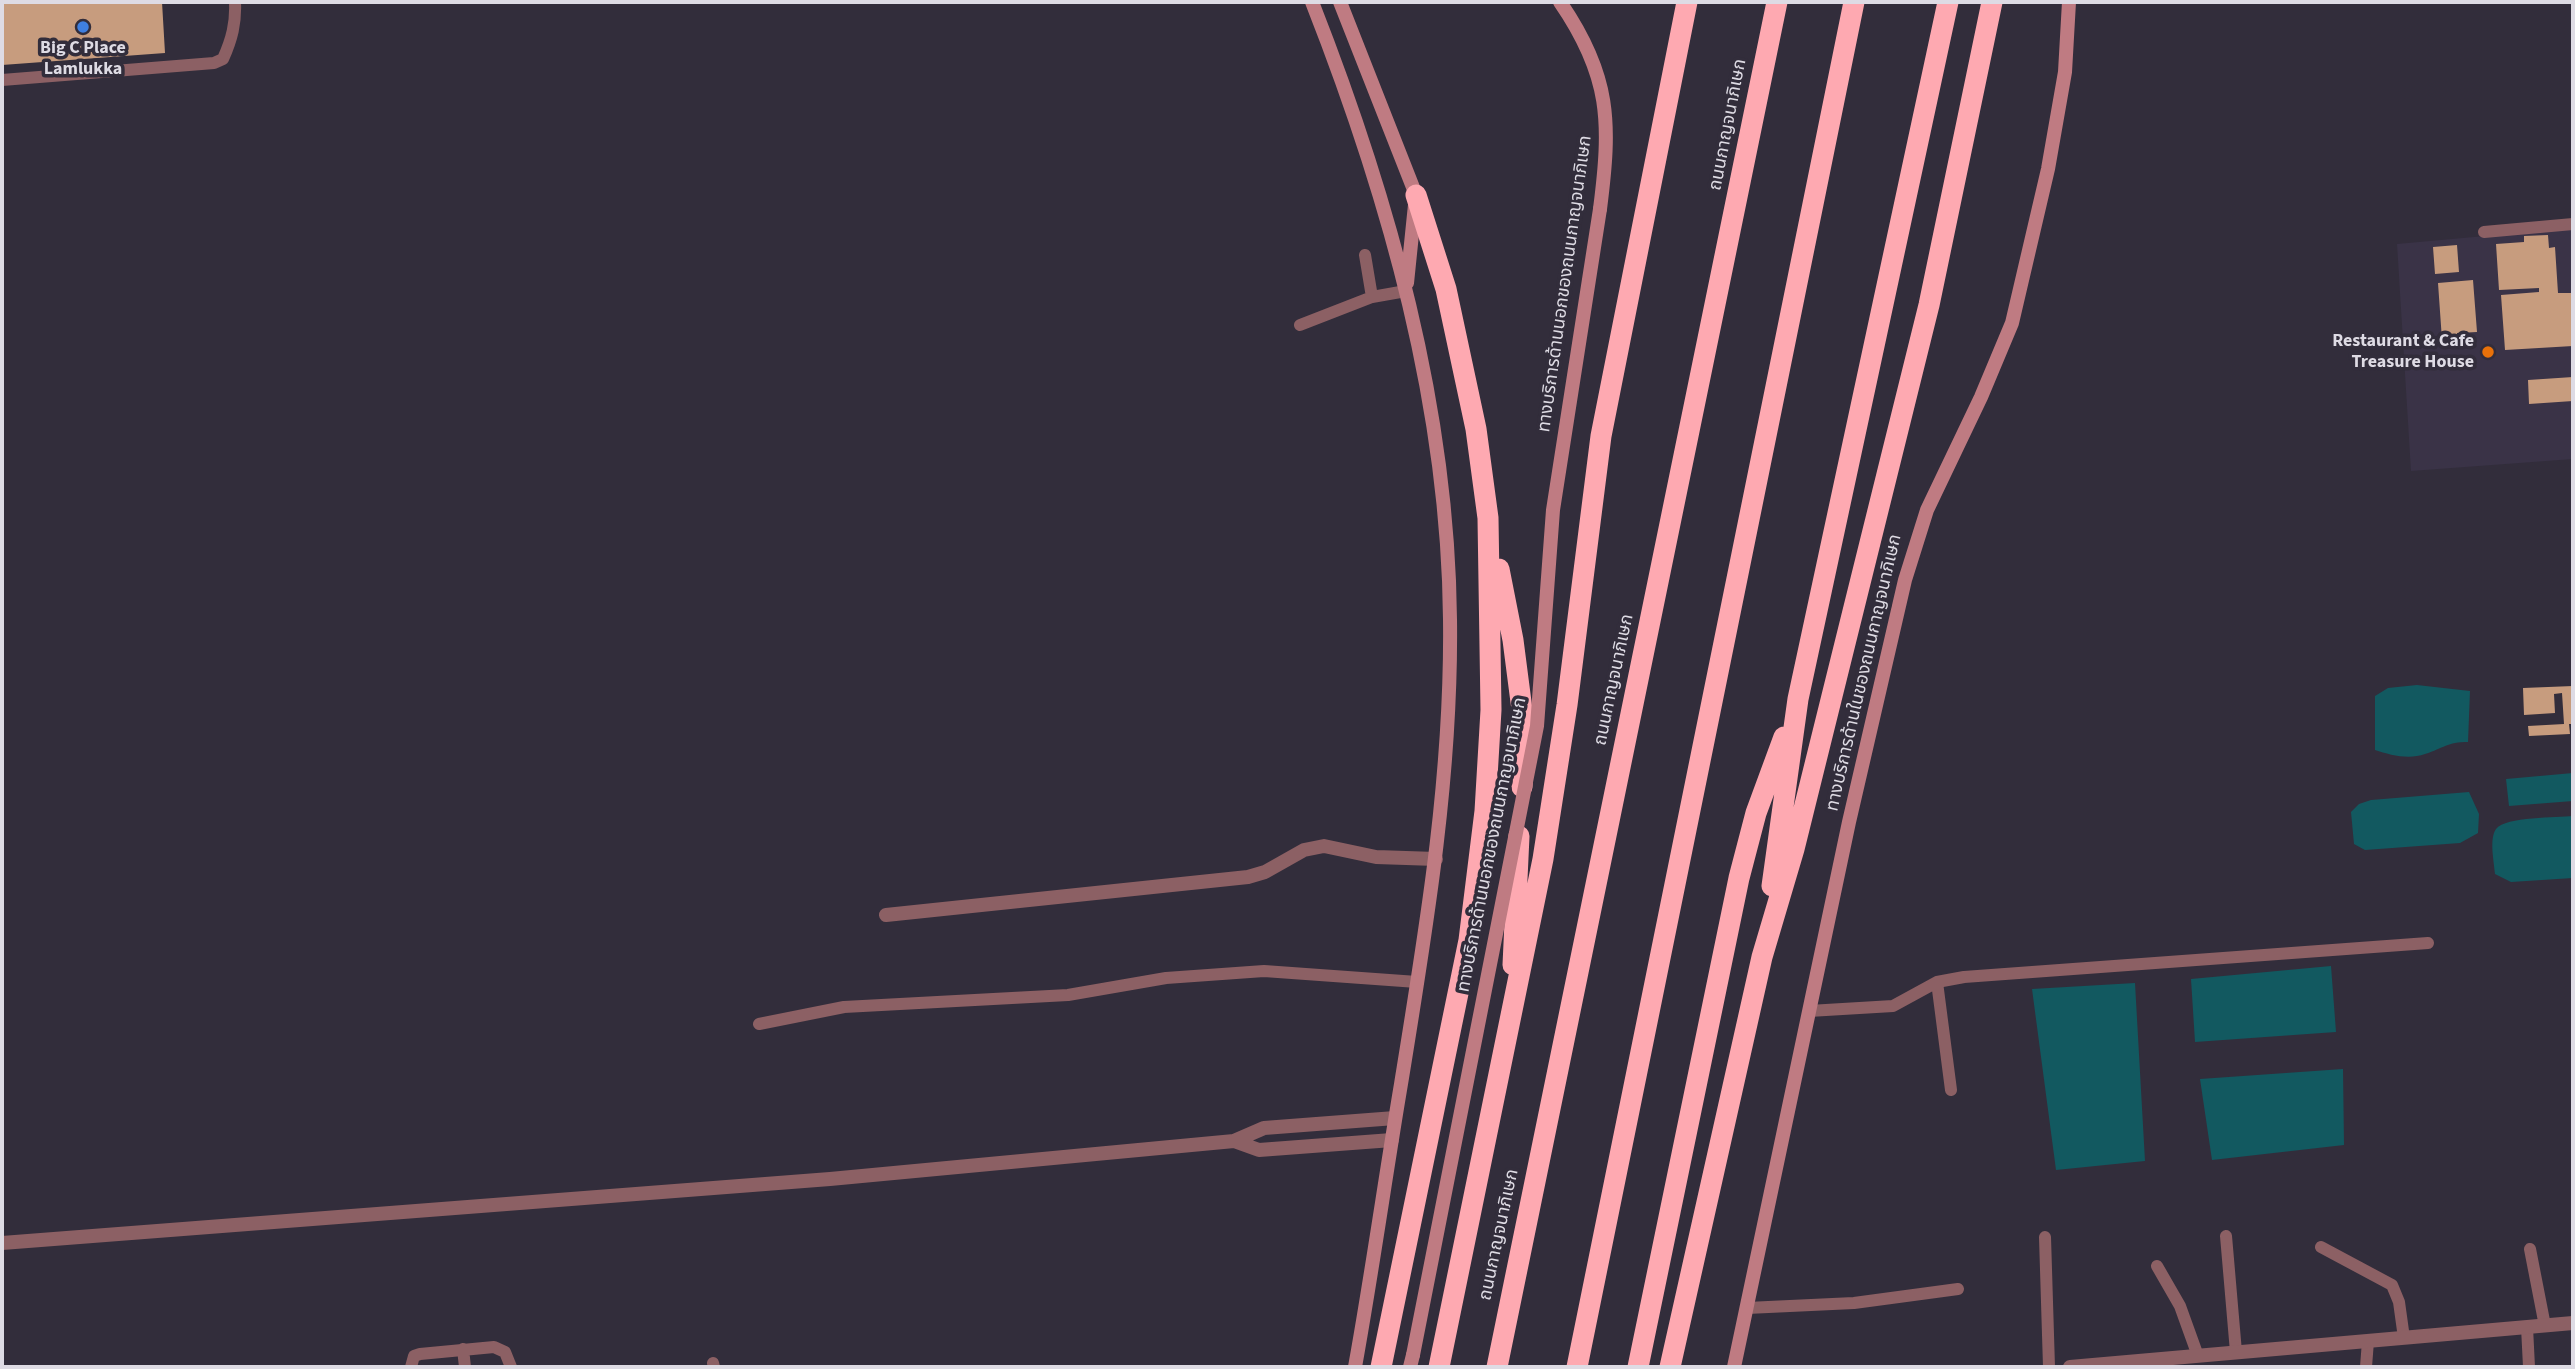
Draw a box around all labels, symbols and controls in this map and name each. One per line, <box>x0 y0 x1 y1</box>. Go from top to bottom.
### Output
marker: Big C Place Lamlukka <box>75 19 91 35</box>
place label: Big C Place Lamlukka <box>40 38 126 80</box>
street label: ถนนกาญจนาภิเษก <box>1706 57 1752 193</box>
street label: ทางบริการด้านนอกของถนนกาญจนาภิเษก <box>1534 134 1598 434</box>
place label: Restaurant & Cafe Treasure House <box>2332 331 2474 374</box>
marker: Restaurant & Cafe Treasure House <box>2480 344 2496 360</box>
street label: ทางบริการด้านในของถนนกาญจนาภิเษก <box>1823 532 1907 814</box>
street label: ถนนกาญจนาภิเษก <box>1591 612 1639 748</box>
street label: ทางบริการด้านนอกของถนนกาญจนาภิเษก <box>1454 696 1532 994</box>
street label: ถนนกาญจนาภิเษก <box>1476 1167 1524 1303</box>

